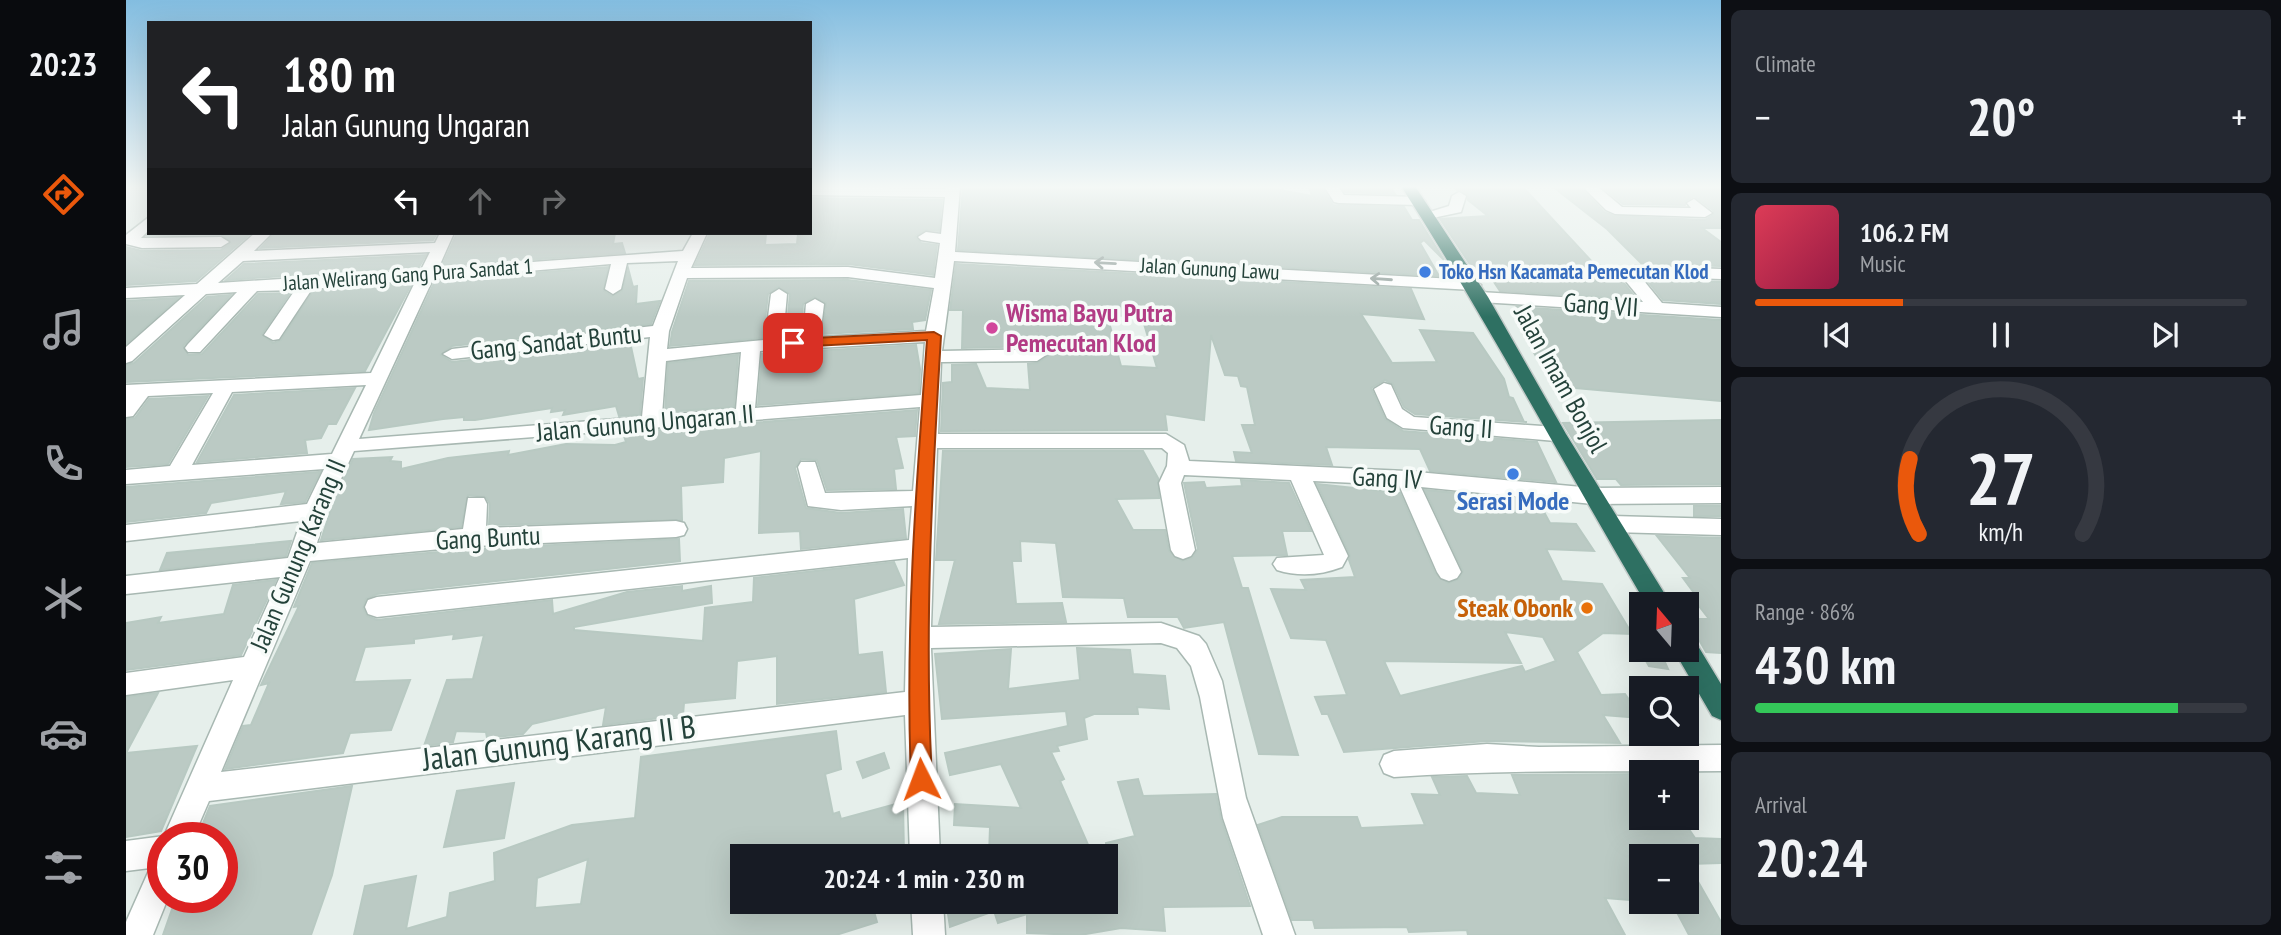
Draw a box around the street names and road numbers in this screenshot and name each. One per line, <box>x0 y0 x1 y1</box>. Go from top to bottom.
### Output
street label: Jalan Gunung Lawu <box>1139 251 1280 286</box>
street label: Jalan Welirang Gang Pura Sandat 1 <box>281 252 534 297</box>
street label: Gang VII <box>1563 285 1640 324</box>
street label: Jalan Imam Bonjol <box>1507 298 1616 458</box>
street label: Gang Sandat Buntu <box>469 316 643 367</box>
street label: Jalan Gunung Ungaran II <box>534 397 755 449</box>
street label: Gang II <box>1428 408 1494 445</box>
street label: Jalan Gunung Karang II <box>242 454 353 657</box>
street label: Gang IV <box>1351 459 1424 496</box>
street label: Gang Buntu <box>435 518 541 557</box>
street label: Jalan Gunung Karang II B <box>419 704 698 780</box>

